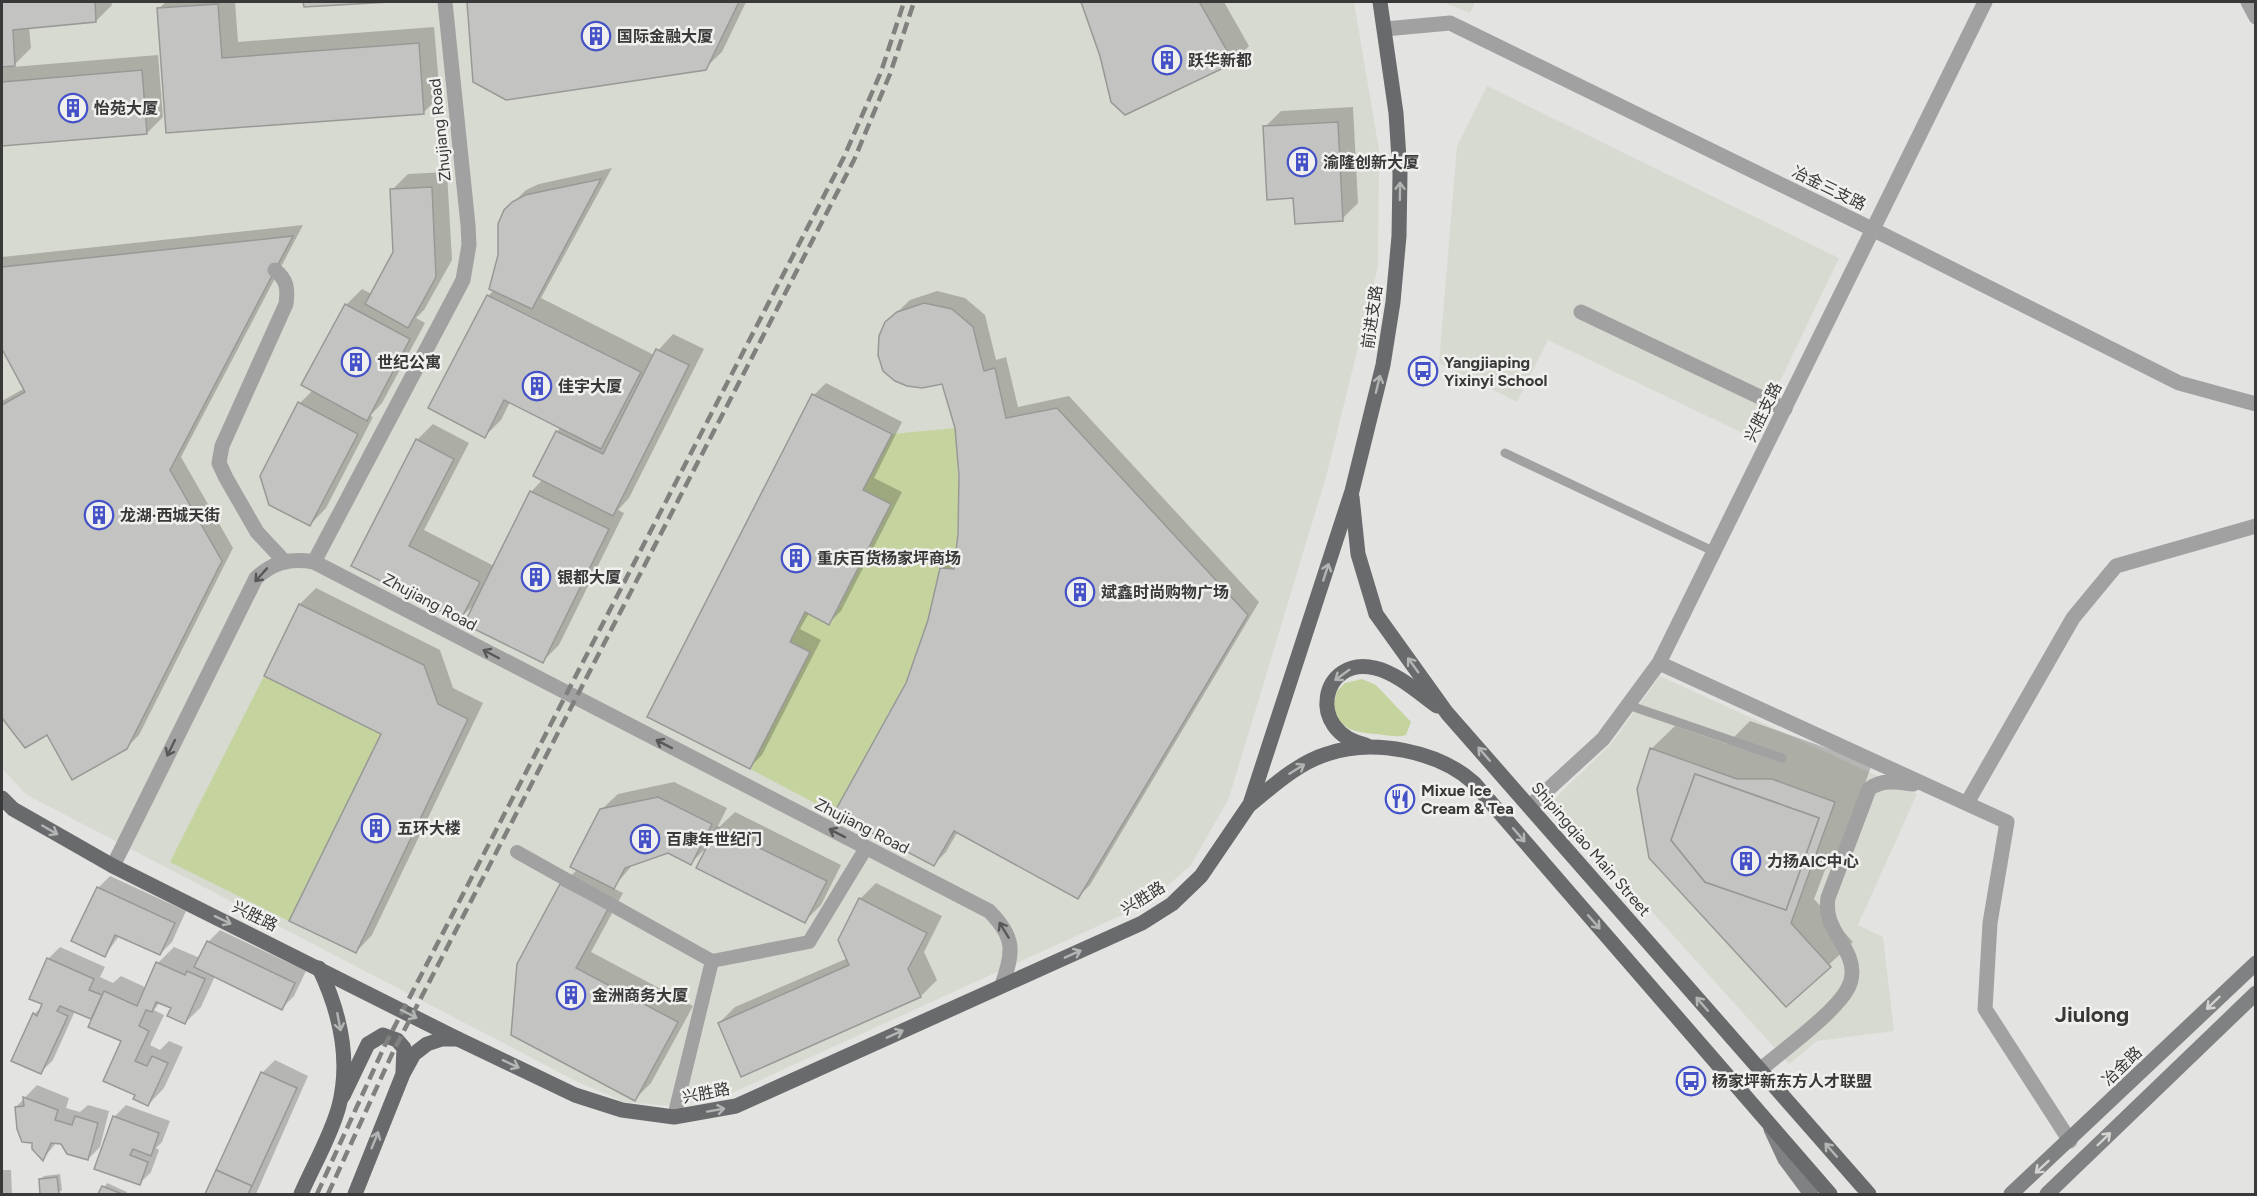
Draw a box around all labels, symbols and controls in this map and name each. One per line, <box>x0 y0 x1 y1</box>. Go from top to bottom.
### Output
building icon: 国际金融大厦 <box>580 20 612 52</box>
place label: 国际金融大厦 <box>617 27 713 46</box>
building icon: 跃华新都 <box>1151 44 1183 76</box>
place label: 跃华新都 <box>1188 51 1252 70</box>
street label: Zhujiang Road <box>425 78 455 182</box>
building icon: 怡苑大厦 <box>57 92 89 124</box>
place label: 怡苑大厦 <box>94 99 158 118</box>
building icon: 渝隆创新大厦 <box>1286 146 1318 178</box>
place label: 渝隆创新大厦 <box>1323 153 1419 172</box>
street label: 冶金三支路 <box>1789 162 1869 214</box>
one-way arrow <box>1394 181 1406 201</box>
street label: 前进支路 <box>1358 284 1386 350</box>
building icon: 世纪公寓 <box>340 346 372 378</box>
place label: 世纪公寓 <box>377 353 441 372</box>
place label: Yangjiaping Yixinyi School <box>1444 353 1548 390</box>
bus stop icon: Yangjiaping Yixinyi School <box>1407 355 1439 387</box>
building icon: 佳宇大厦 <box>521 370 553 402</box>
one-way arrow <box>1373 375 1385 394</box>
place label: 佳宇大厦 <box>558 377 622 396</box>
street label: 兴胜支路 <box>1740 379 1786 445</box>
building icon: 龙湖·西城天街 <box>83 499 115 531</box>
place label: 龙湖·西城天街 <box>120 506 220 525</box>
building icon: 重庆百货杨家坪商场 <box>780 542 812 574</box>
place label: 重庆百货杨家坪商场 <box>817 549 961 568</box>
building icon: 银都大厦 <box>520 561 552 593</box>
one-way arrow <box>1321 563 1332 582</box>
one-way arrow <box>254 568 268 583</box>
place label: 银都大厦 <box>557 568 621 587</box>
street label: Zhujiang Road <box>380 569 480 635</box>
building icon: 斌鑫时尚购物广场 <box>1064 576 1096 608</box>
place label: 斌鑫时尚购物广场 <box>1101 583 1229 602</box>
one-way arrow <box>483 648 500 660</box>
one-way arrow <box>1407 658 1419 674</box>
one-way arrow <box>1334 668 1350 681</box>
one-way arrow <box>656 738 673 750</box>
one-way arrow <box>165 739 177 757</box>
one-way arrow <box>1477 747 1491 762</box>
one-way arrow <box>1288 763 1305 775</box>
street label: Shipingqiao Main Street <box>1528 778 1654 920</box>
place label: Mixue Ice Cream & Tea <box>1421 781 1514 818</box>
restaurant icon: Mixue Ice Cream & Tea <box>1384 783 1416 815</box>
street label: Zhujiang Road <box>812 794 912 858</box>
building icon: 五环大楼 <box>360 812 392 844</box>
place label: 五环大楼 <box>397 819 461 838</box>
building icon: 百康年世纪门 <box>629 823 661 855</box>
one-way arrow <box>41 824 58 836</box>
one-way arrow <box>1511 826 1525 842</box>
one-way arrow <box>829 827 847 838</box>
place label: 百康年世纪门 <box>666 830 762 849</box>
building icon: 力扬AIC中心 <box>1730 845 1762 877</box>
place label: 力扬AIC中心 <box>1767 852 1859 871</box>
street label: 兴胜路 <box>1118 877 1168 919</box>
street label: 兴胜路 <box>229 897 281 935</box>
one-way arrow <box>1587 914 1601 929</box>
one-way arrow <box>214 915 232 927</box>
one-way arrow <box>998 922 1010 939</box>
one-way arrow <box>1063 948 1082 959</box>
building icon: 金洲商务大厦 <box>555 979 587 1011</box>
place label: 金洲商务大厦 <box>592 986 688 1005</box>
one-way arrow <box>2206 996 2221 1011</box>
one-way arrow <box>1695 997 1709 1012</box>
district label: Jiulong <box>2055 1001 2129 1028</box>
one-way arrow <box>399 1009 417 1020</box>
one-way arrow <box>334 1012 345 1032</box>
one-way arrow <box>886 1028 904 1039</box>
street label: 冶金路 <box>2098 1042 2146 1090</box>
one-way arrow <box>501 1059 519 1071</box>
bus stop icon: 杨家坪新东方人才联盟 <box>1675 1065 1707 1097</box>
place label: 杨家坪新东方人才联盟 <box>1712 1072 1872 1091</box>
street label: 兴胜路 <box>681 1079 731 1107</box>
one-way arrow <box>706 1104 726 1115</box>
one-way arrow <box>371 1131 382 1150</box>
one-way arrow <box>2097 1132 2112 1147</box>
one-way arrow <box>1824 1143 1838 1159</box>
one-way arrow <box>2034 1160 2049 1174</box>

